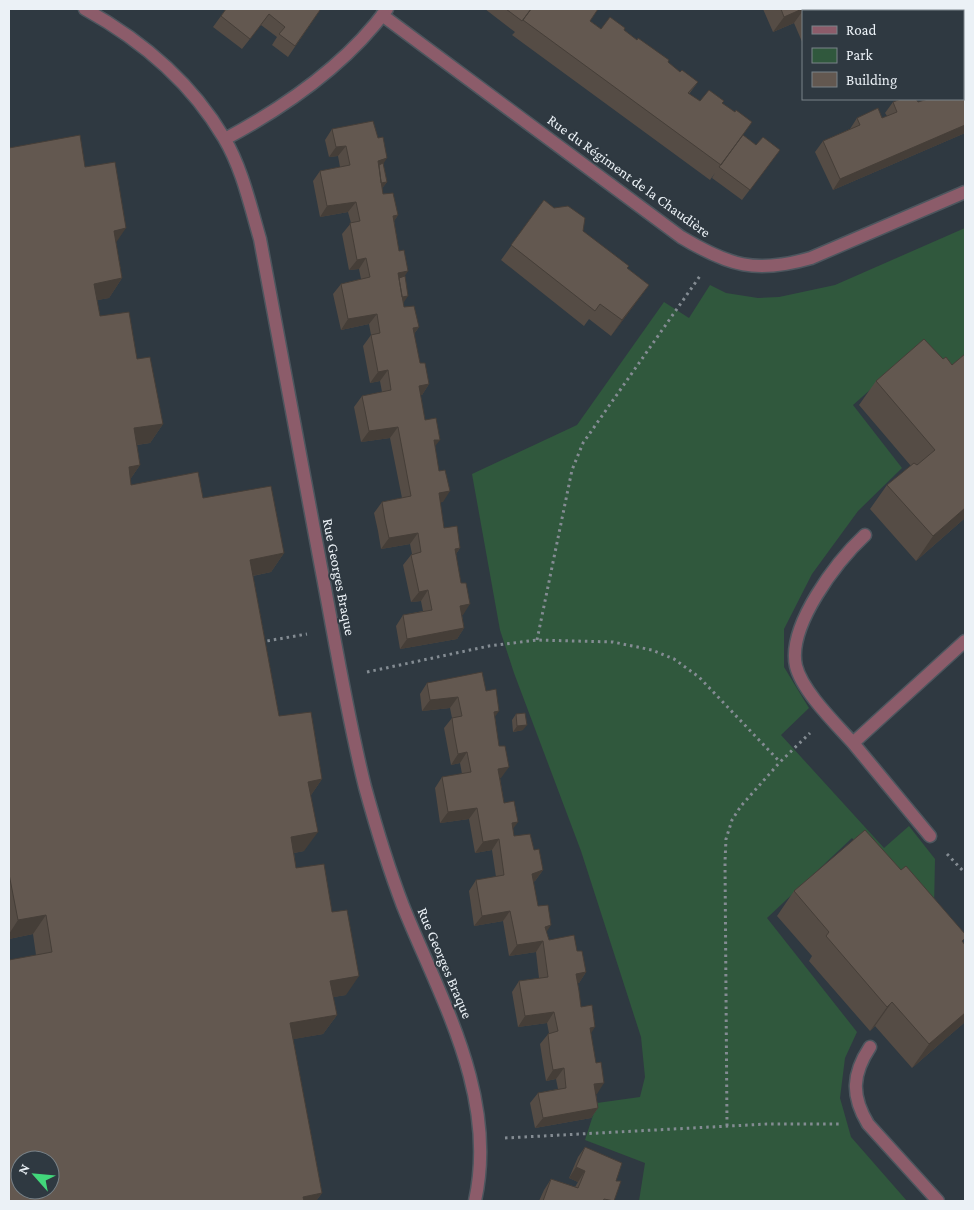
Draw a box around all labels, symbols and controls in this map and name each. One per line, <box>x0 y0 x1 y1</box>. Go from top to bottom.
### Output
legend <box>802 10 964 100</box>
text: Road <box>846 22 877 38</box>
text: Park <box>846 47 873 63</box>
text: Building <box>846 72 897 89</box>
street label: Rue du Régiment de la Chaudière <box>544 112 714 242</box>
street label: Rue Georges Braque <box>319 517 358 638</box>
street label: Rue Georges Braque <box>413 905 476 1022</box>
north arrow <box>10 1150 60 1200</box>
text: N <box>14 1161 33 1177</box>

